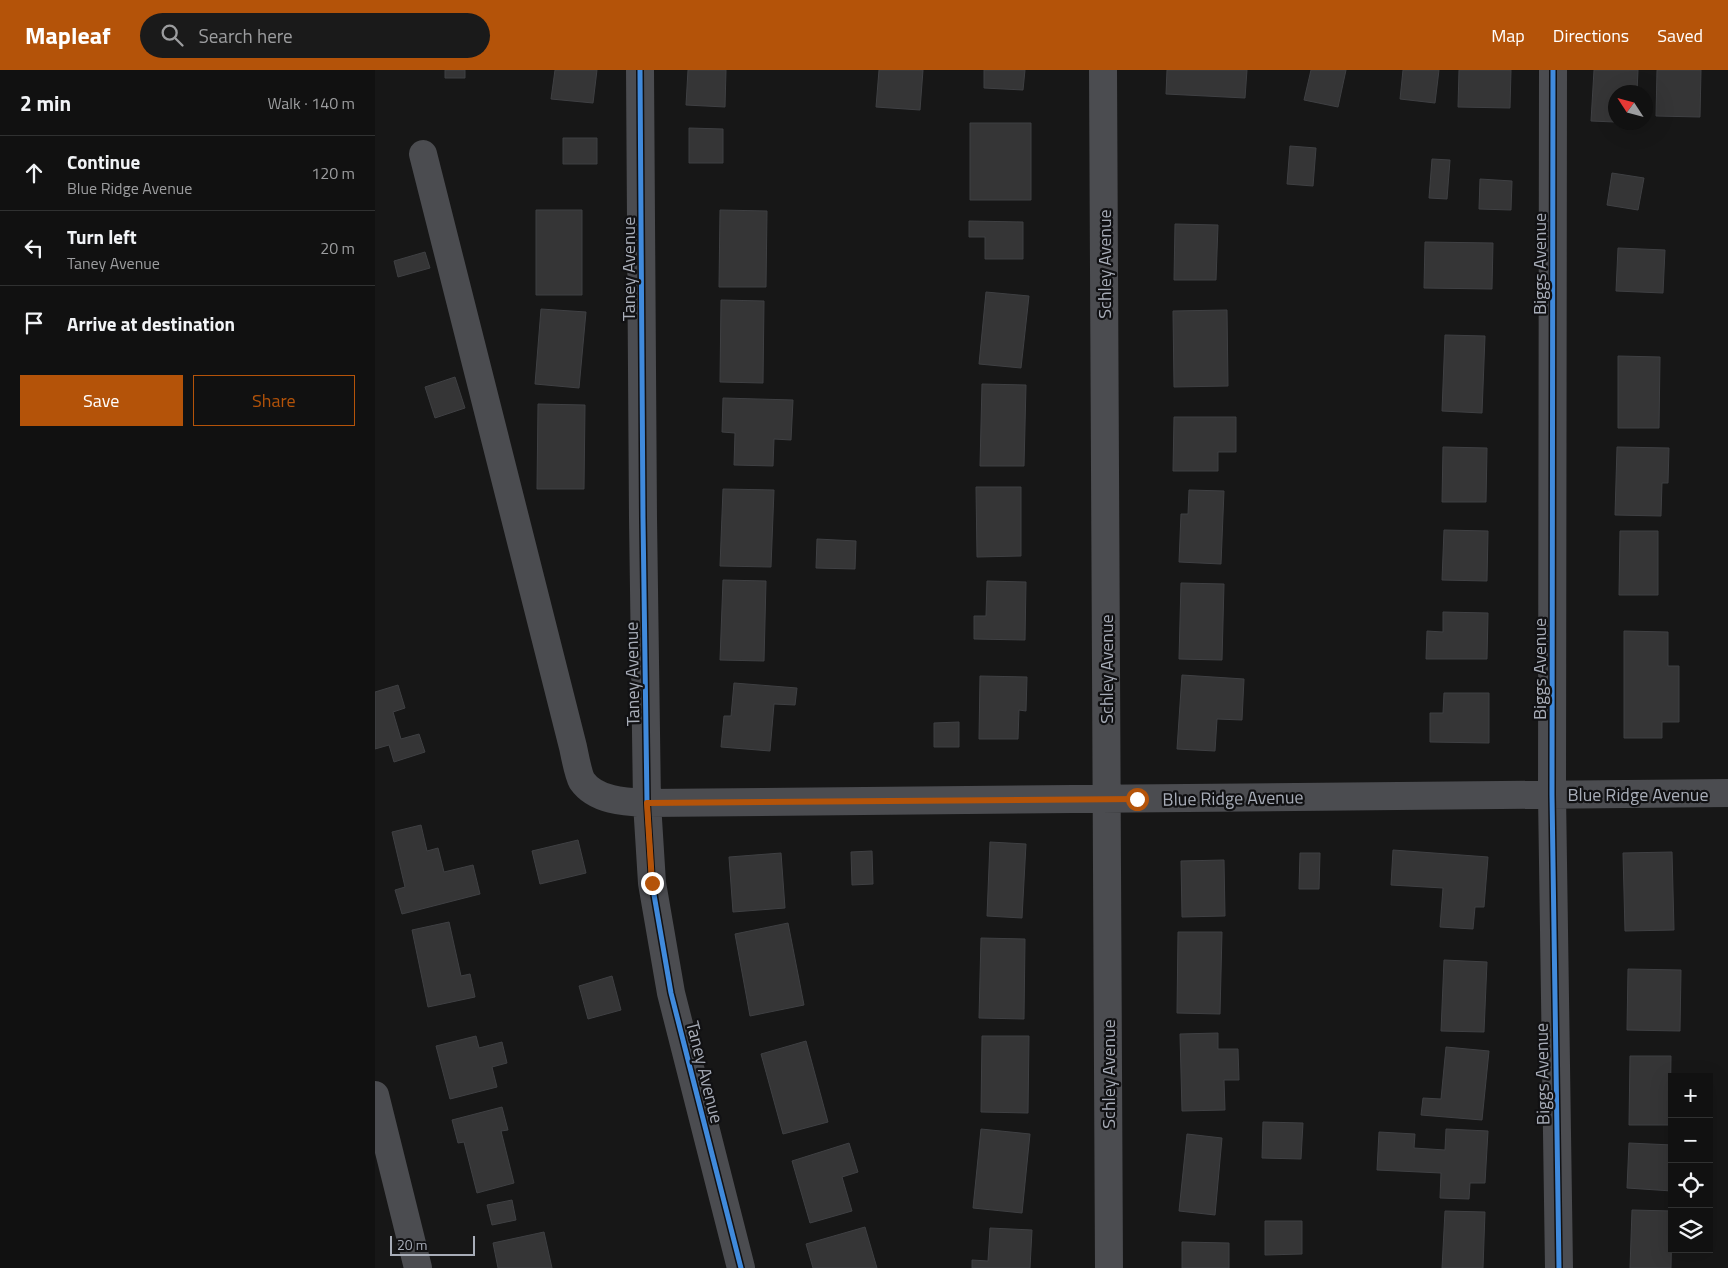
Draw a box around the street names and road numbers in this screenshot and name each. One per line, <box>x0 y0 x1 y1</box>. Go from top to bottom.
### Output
street label: Schley Avenue <box>1091 209 1118 319</box>
street label: Biggs Avenue <box>1526 213 1553 315</box>
street label: Taney Avenue <box>615 217 642 321</box>
street label: Schley Avenue <box>1093 614 1120 724</box>
street label: Biggs Avenue <box>1526 618 1553 720</box>
street label: Taney Avenue <box>618 622 646 726</box>
street label: Blue Ridge Avenue <box>1567 781 1709 808</box>
street label: Blue Ridge Avenue <box>1162 783 1304 813</box>
street label: Taney Avenue <box>679 1018 731 1126</box>
street label: Schley Avenue <box>1095 1019 1122 1129</box>
street label: Biggs Avenue <box>1528 1023 1556 1125</box>

